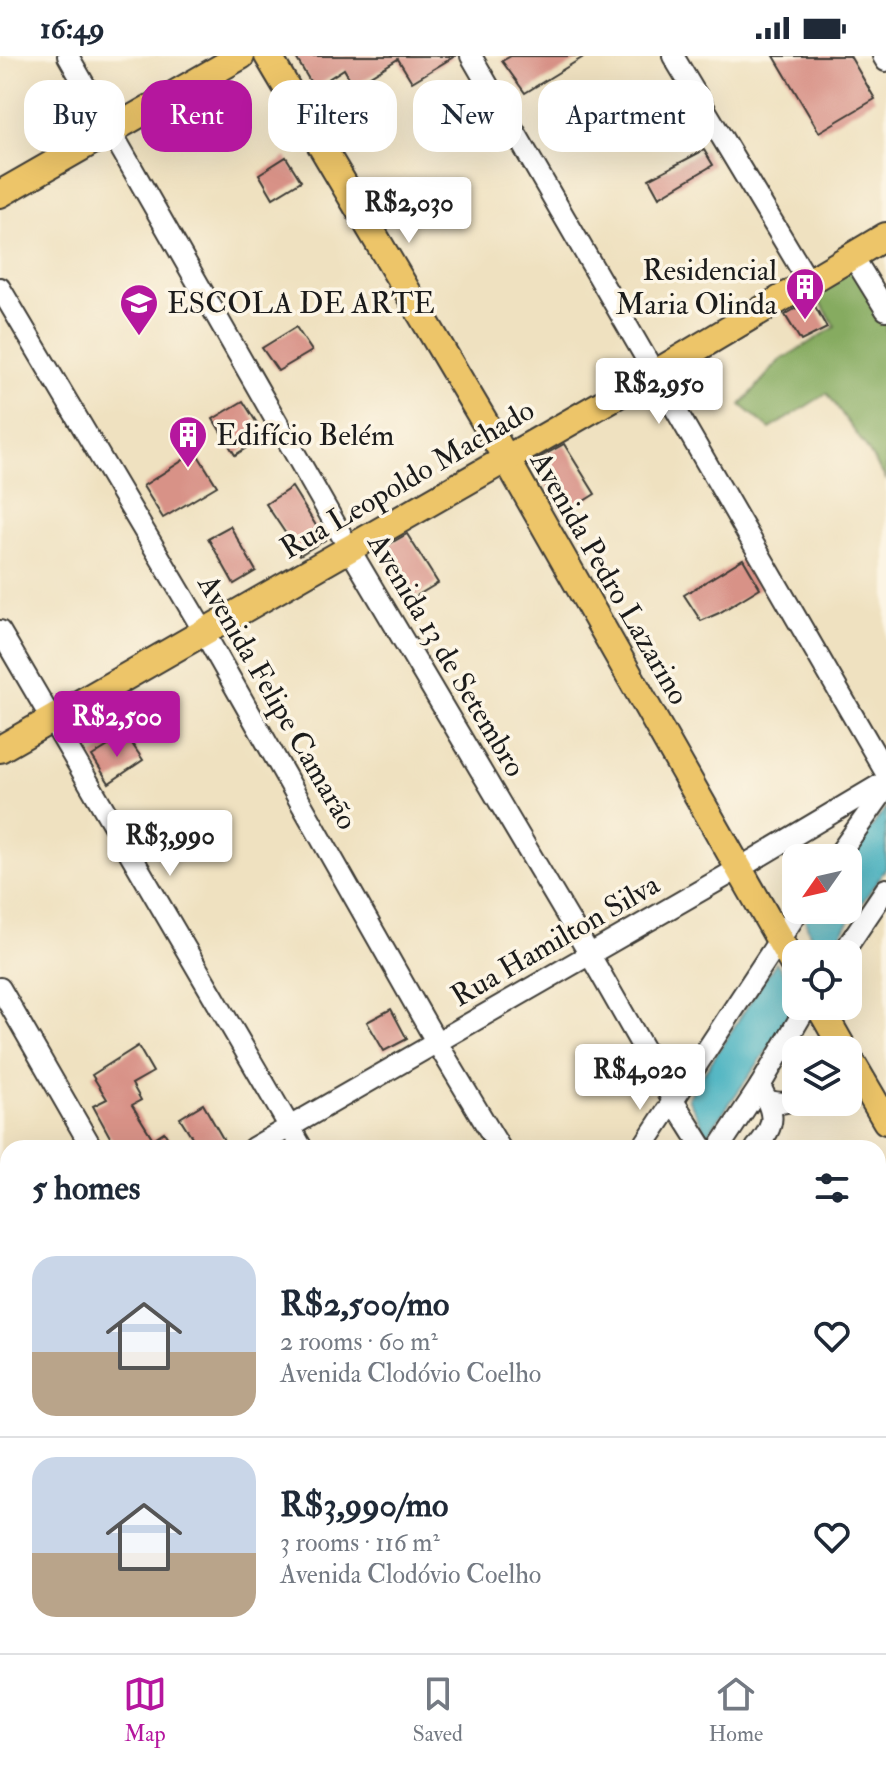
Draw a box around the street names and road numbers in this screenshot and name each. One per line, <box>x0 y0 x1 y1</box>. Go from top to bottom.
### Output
street label: Rua Leopoldo Machado <box>274 392 541 567</box>
street label: Avenida Pedro Lazarino <box>522 444 697 711</box>
street label: Avenida 13 de Setembro <box>359 526 534 784</box>
street label: Avenida Felipe Camarão <box>189 567 366 836</box>
street label: Rua Hamilton Silva <box>445 866 666 1015</box>

